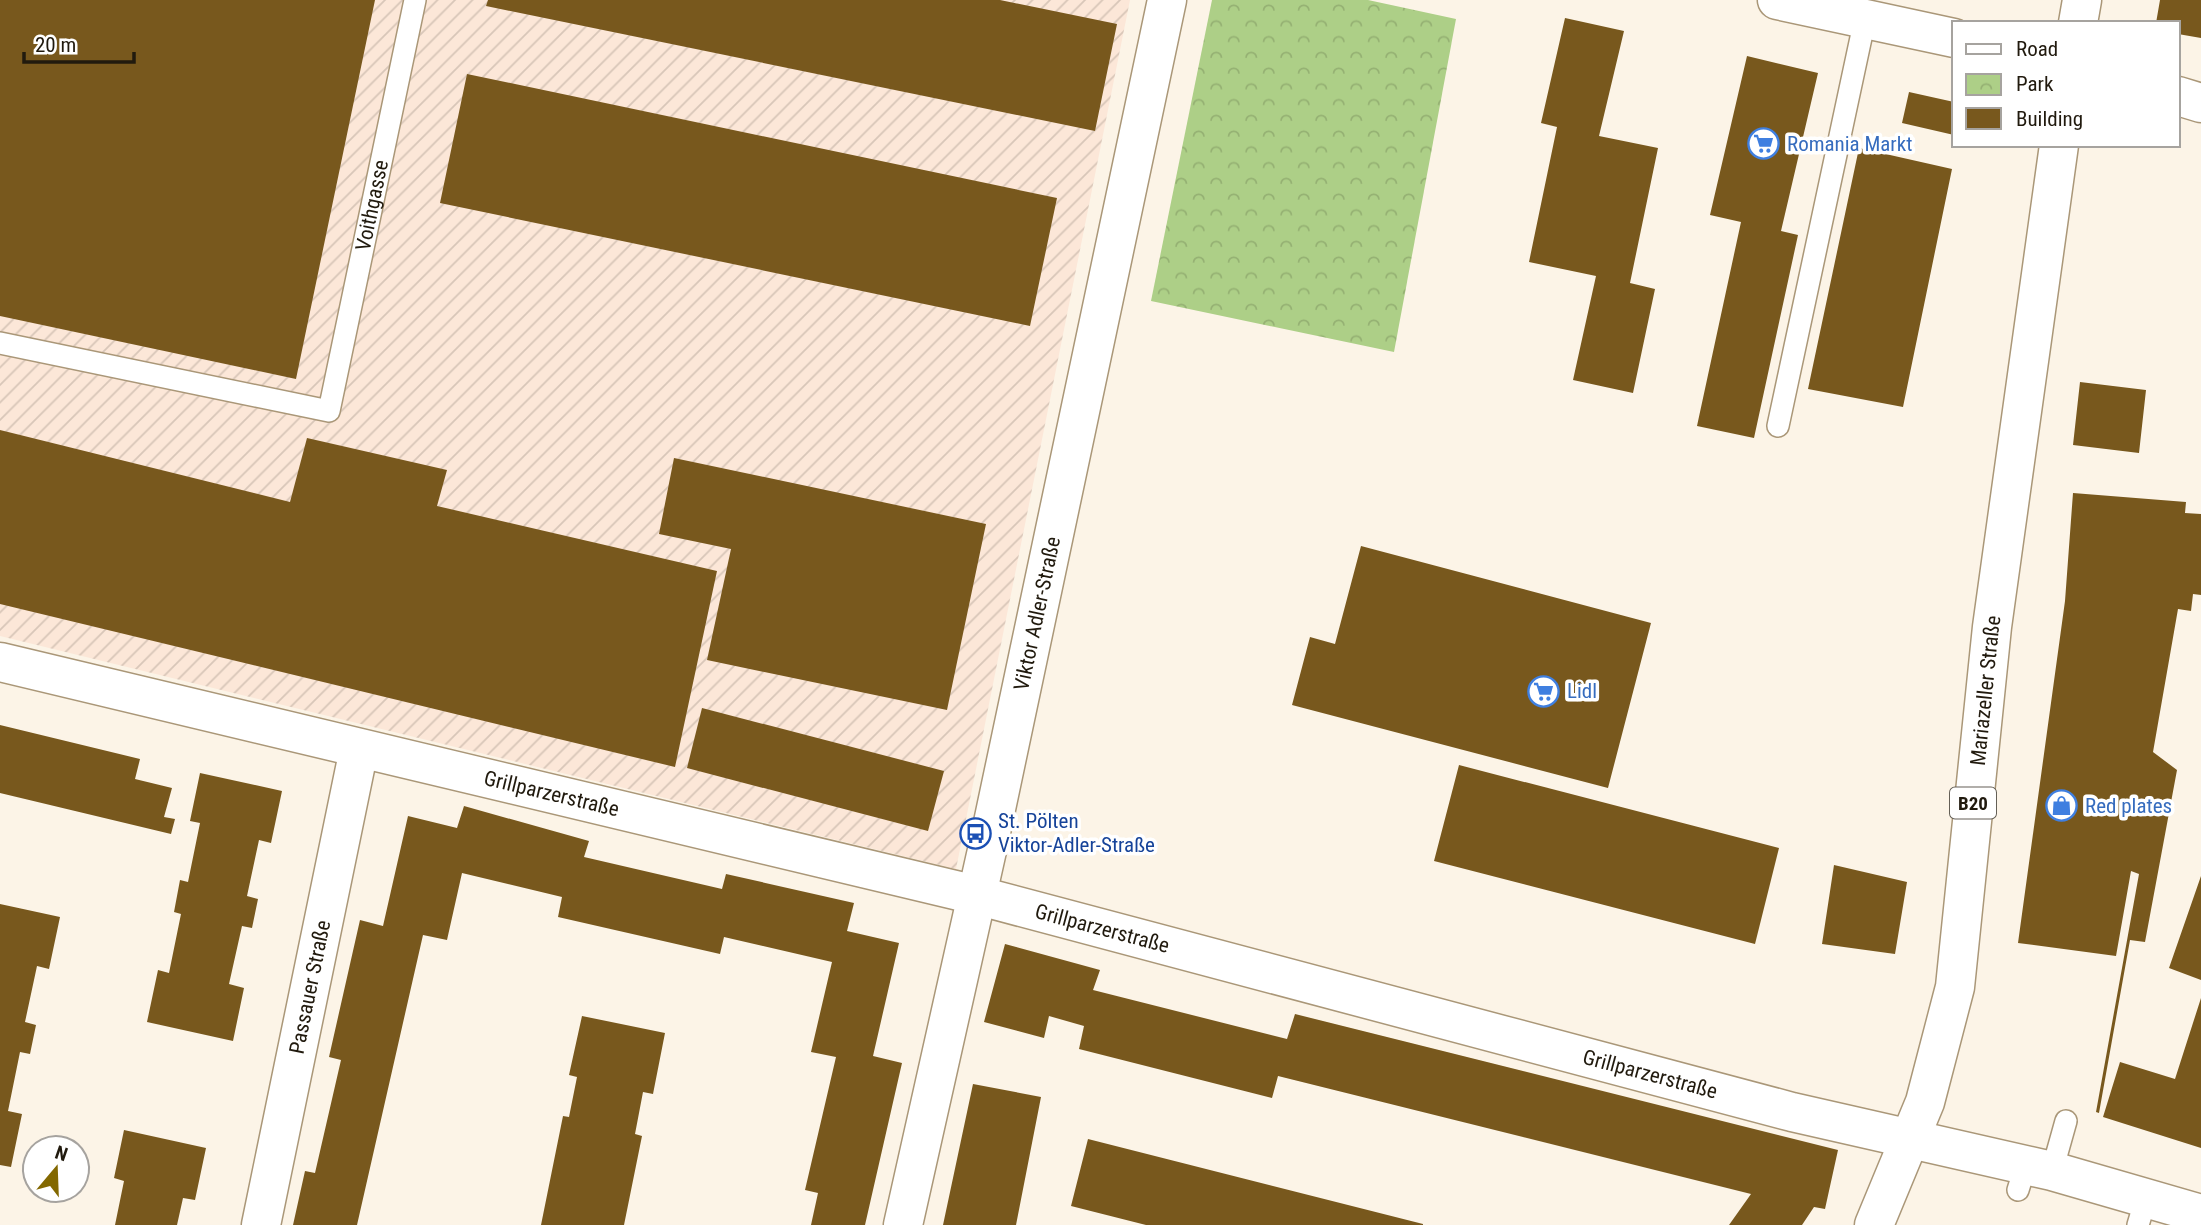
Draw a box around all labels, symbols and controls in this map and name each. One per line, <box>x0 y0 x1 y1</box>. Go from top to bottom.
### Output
scale bar <box>24 21 135 65</box>
legend <box>1952 21 2180 147</box>
text: 20 m <box>35 33 76 57</box>
text: Road <box>2016 37 2058 61</box>
text: Park <box>2016 72 2054 96</box>
text: Building <box>2016 107 2083 131</box>
supermarket icon: Romania Markt <box>1747 127 1781 161</box>
place label: Romania Markt <box>1787 132 1912 156</box>
street label: Voithgasse <box>351 158 393 253</box>
street label: Viktor Adler-Straße <box>1009 534 1065 693</box>
street label: Mariazeller Straße <box>1966 614 2005 767</box>
supermarket icon: Lidl <box>1527 674 1561 708</box>
place label: Lidl <box>1567 679 1597 703</box>
street label: Grillparzerstraße <box>482 766 622 821</box>
road number: B20 <box>1950 788 1996 818</box>
shop icon: Red plates <box>2045 789 2079 823</box>
place label: Red plates <box>2085 794 2172 818</box>
place label: St. Pölten Viktor-Adler-Straße <box>998 809 1155 857</box>
bus stop icon: St. Pölten Viktor-Adler-Straße <box>958 816 992 850</box>
street label: Grillparzerstraße <box>1032 899 1172 958</box>
street label: Passauer Straße <box>285 918 336 1056</box>
street label: Grillparzerstraße <box>1580 1045 1720 1104</box>
north arrow <box>21 1134 91 1204</box>
text: N <box>52 1141 71 1166</box>

